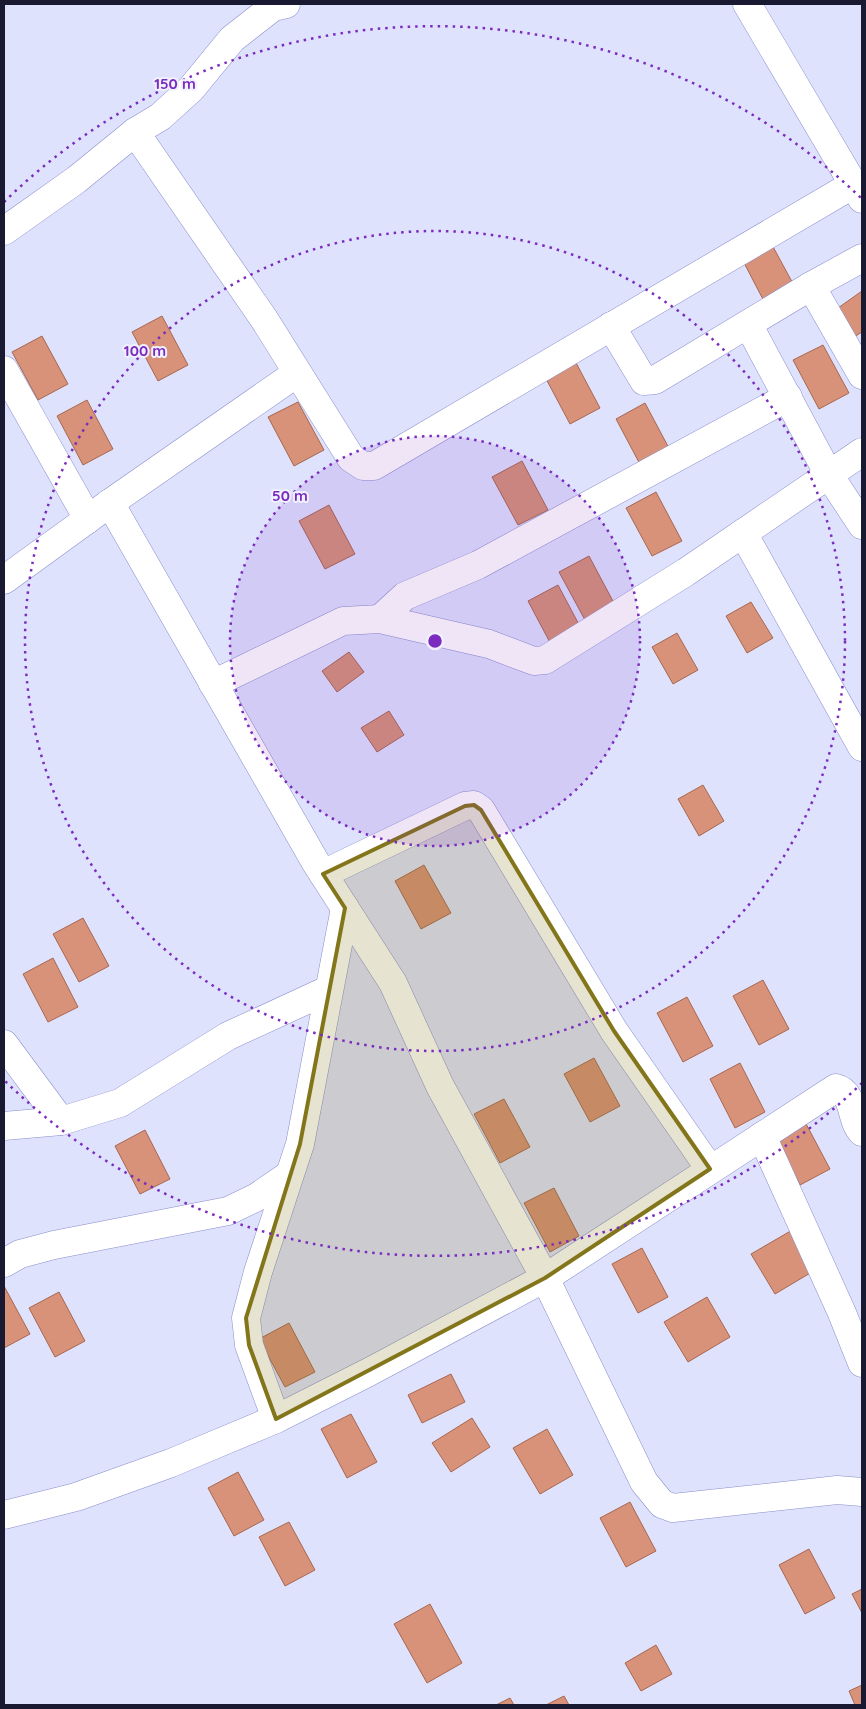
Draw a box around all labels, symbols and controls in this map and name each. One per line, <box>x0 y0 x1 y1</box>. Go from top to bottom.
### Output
text: 150 m <box>154 74 196 93</box>
text: 100 m <box>124 341 166 360</box>
text: 50 m <box>272 486 308 505</box>
centre of rings <box>426 632 444 650</box>

